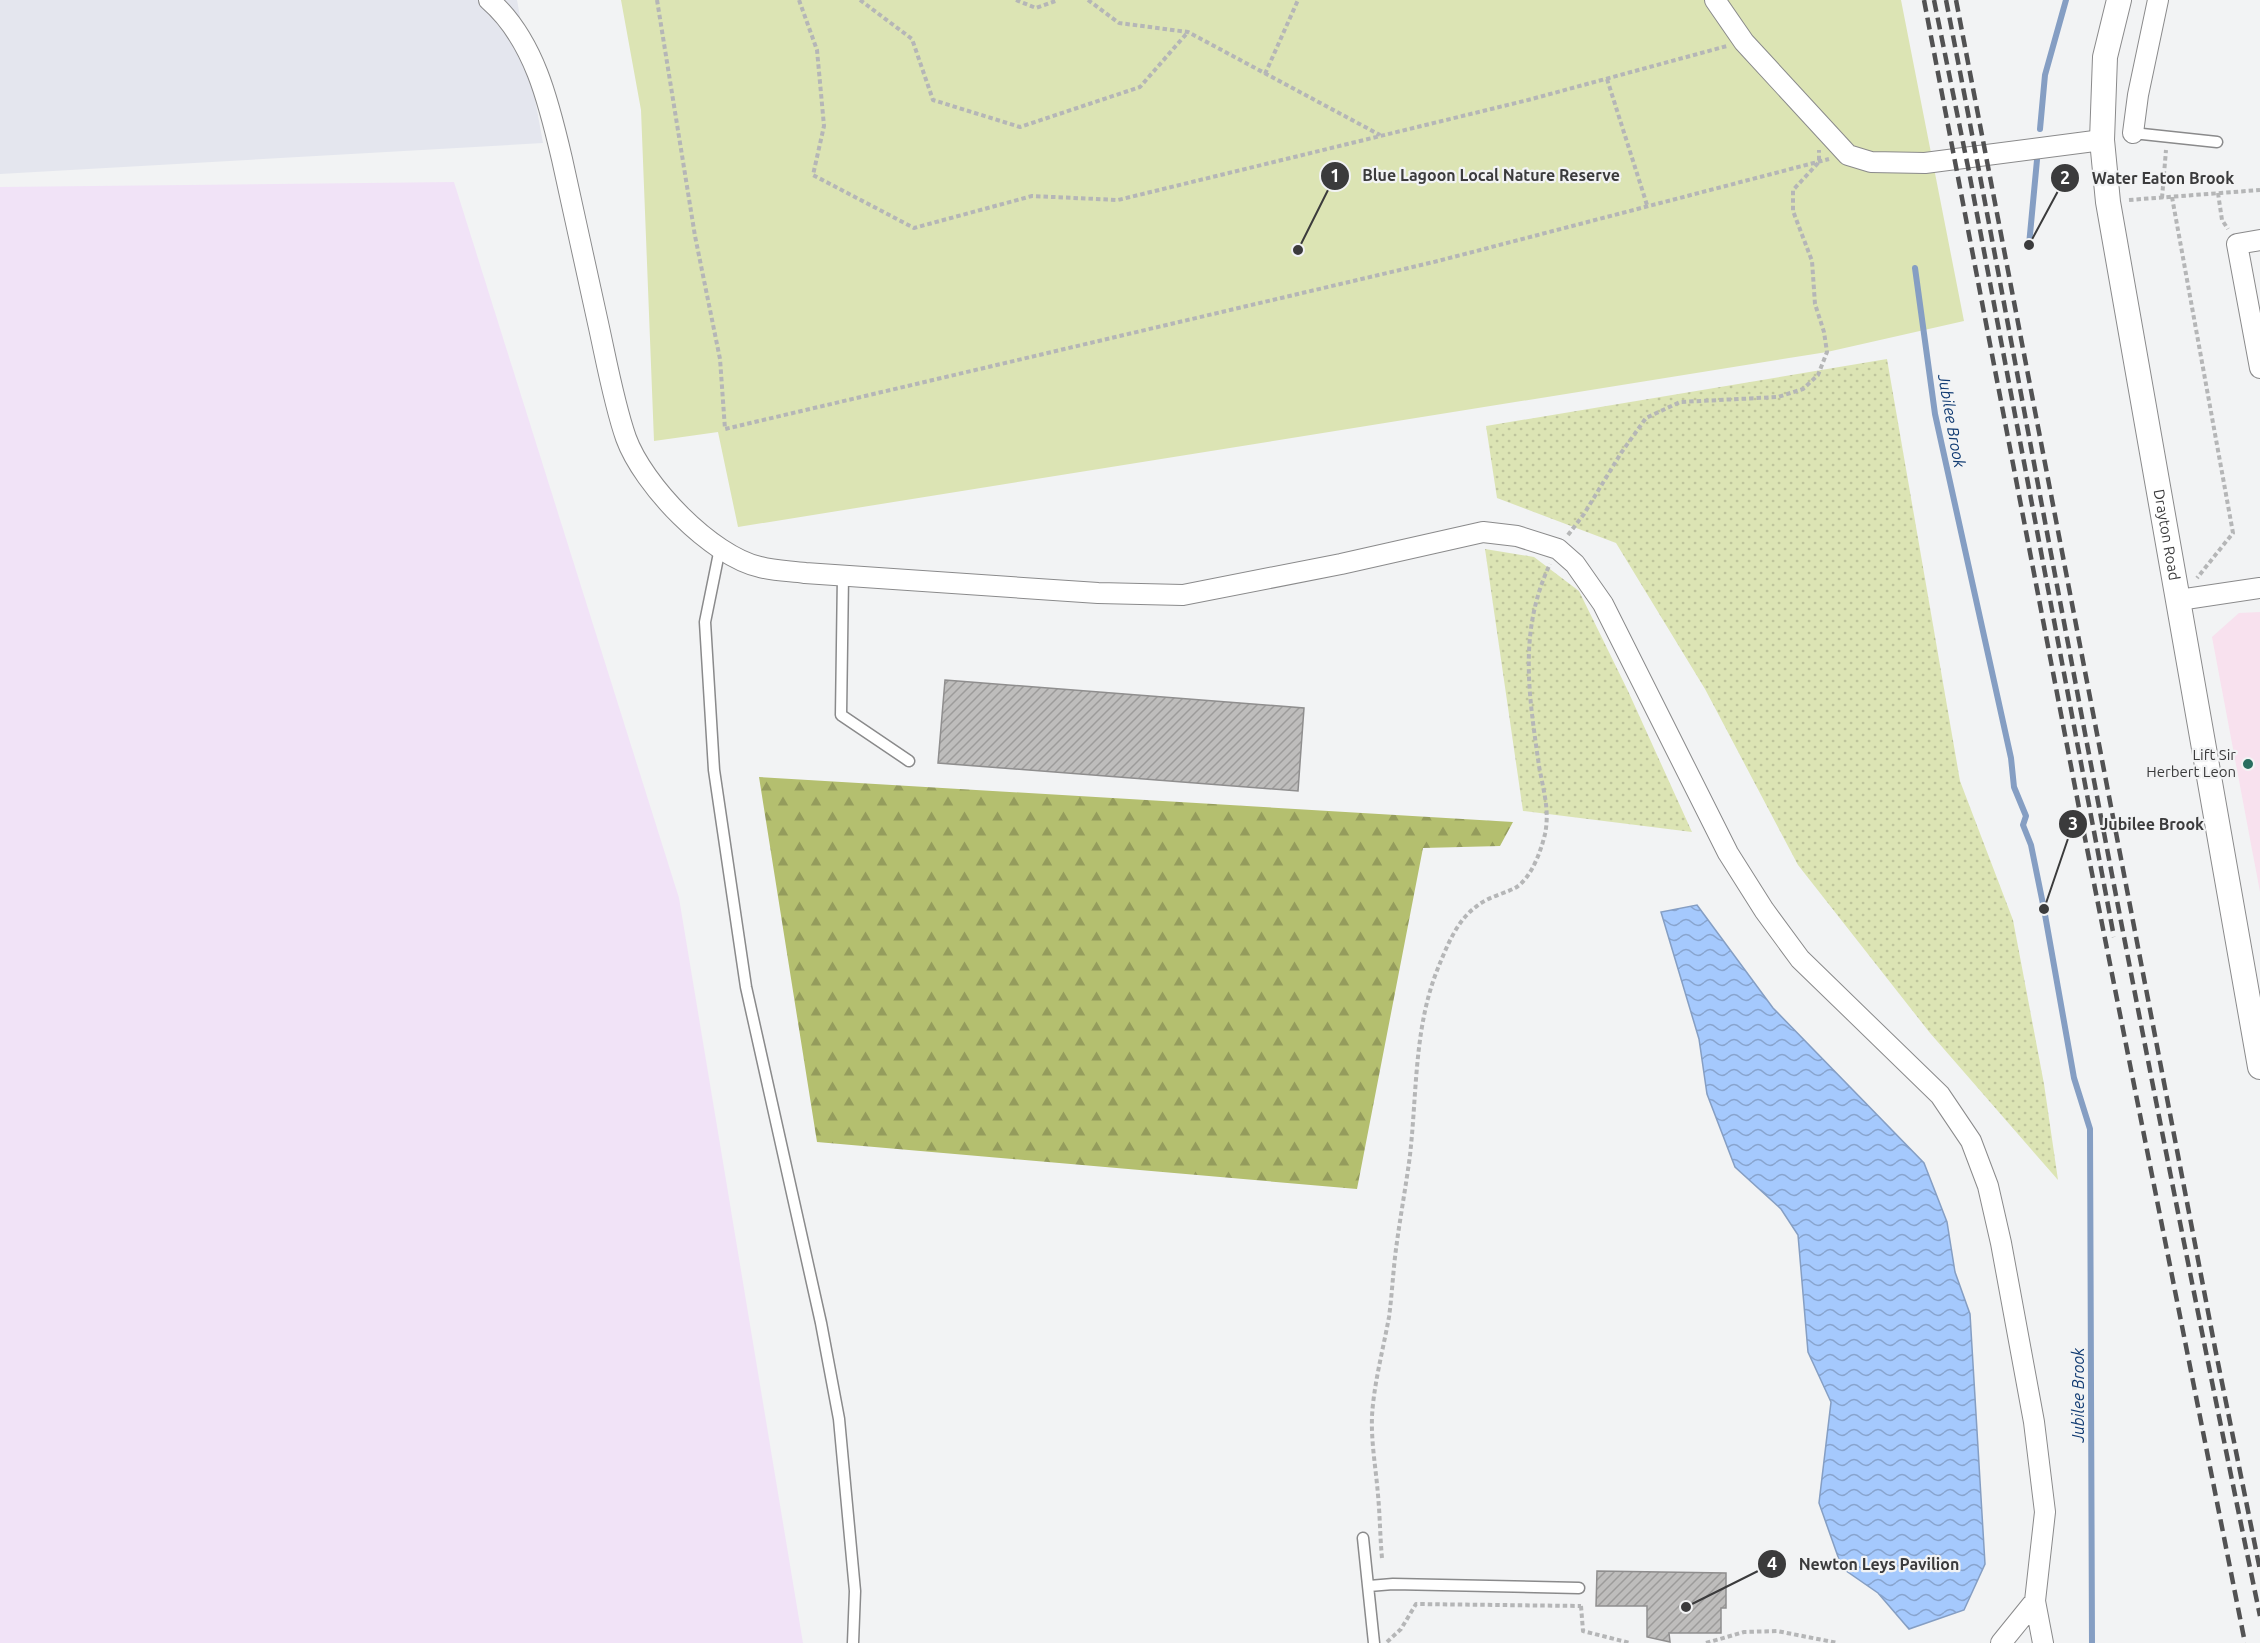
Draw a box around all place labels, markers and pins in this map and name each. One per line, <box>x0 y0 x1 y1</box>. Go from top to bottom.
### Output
callout: Blue Lagoon Local Nature Reserve <box>1320 159 1632 193</box>
callout: Water Eaton Brook <box>2050 161 2246 195</box>
place label: Lift Sir Herbert Leon <box>2146 746 2236 780</box>
marker: Lift Sir Herbert Leon <box>2241 757 2255 771</box>
callout: Jubilee Brook <box>2058 807 2216 841</box>
callout: Newton Leys Pavilion <box>1757 1547 1971 1581</box>

